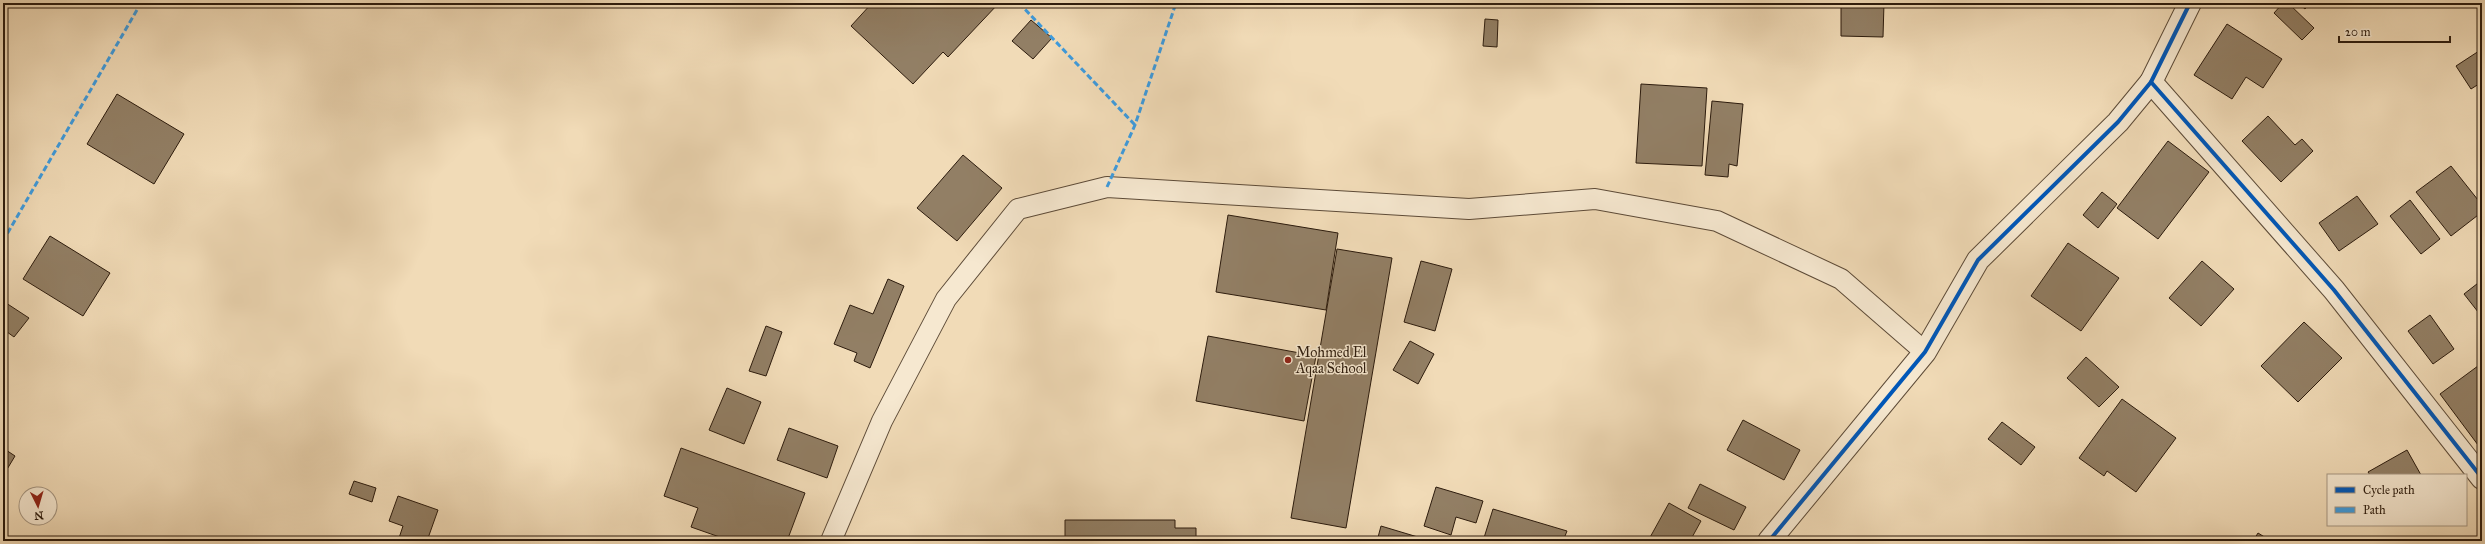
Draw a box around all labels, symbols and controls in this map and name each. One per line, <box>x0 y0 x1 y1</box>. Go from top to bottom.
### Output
scale bar <box>2339 18 2450 44</box>
text: 20 m <box>2345 25 2371 39</box>
place label: Mohmed El Aqaa School <box>1295 344 1367 378</box>
marker: Mohmed El Aqaa School <box>1283 355 1293 365</box>
legend <box>2327 474 2467 526</box>
text: Cycle path <box>2363 483 2415 497</box>
north arrow <box>18 486 58 526</box>
text: Path <box>2363 503 2386 517</box>
text: N <box>33 509 44 522</box>

